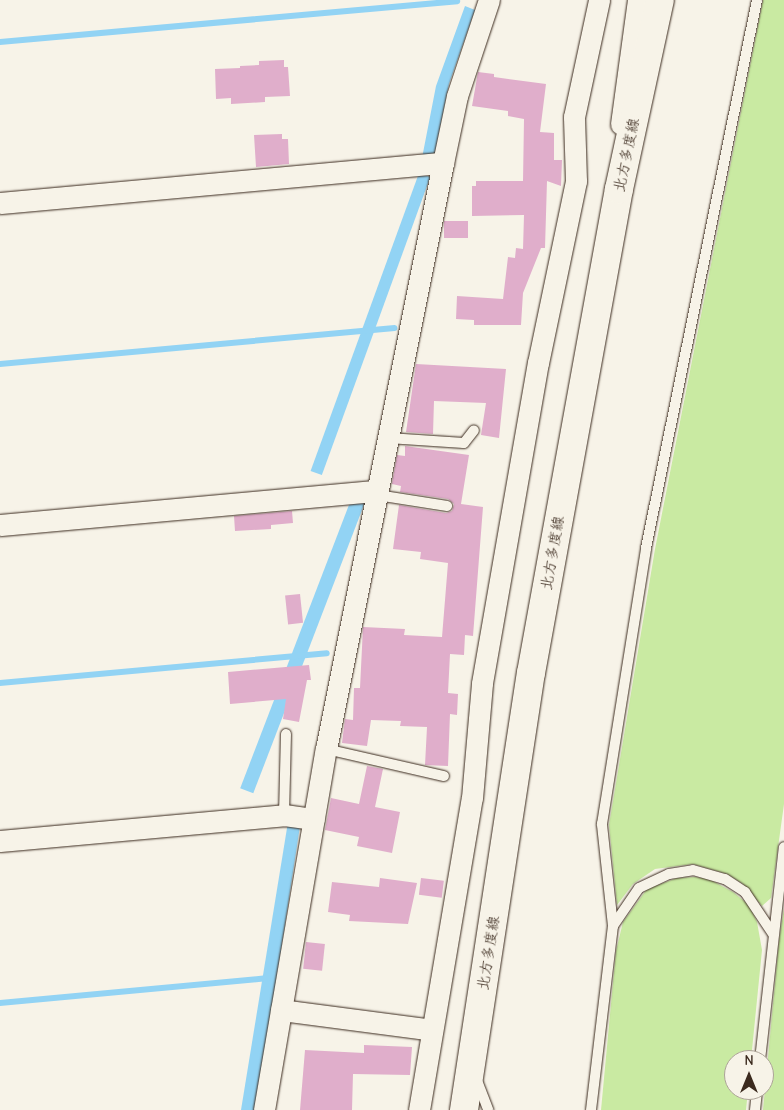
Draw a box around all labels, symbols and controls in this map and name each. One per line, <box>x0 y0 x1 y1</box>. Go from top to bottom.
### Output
street label: 北方多度線 <box>610 116 644 194</box>
street label: 北方多度線 <box>538 515 568 591</box>
street label: 北方多度線 <box>474 915 504 991</box>
north arrow <box>724 1050 774 1100</box>
text: N <box>744 1052 754 1069</box>

